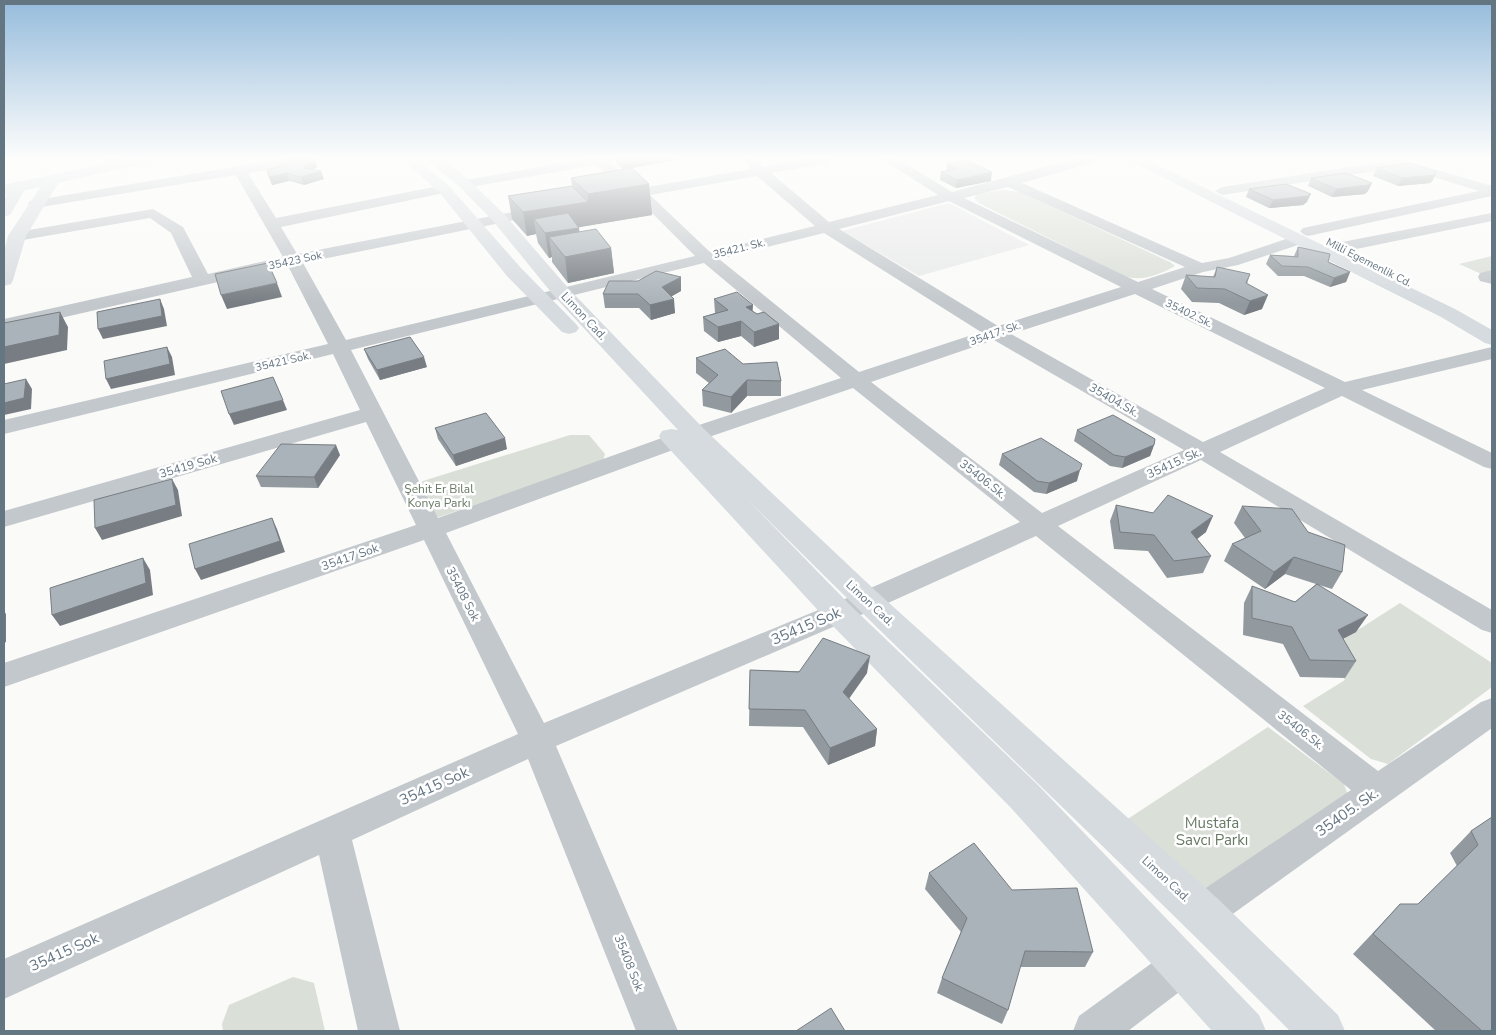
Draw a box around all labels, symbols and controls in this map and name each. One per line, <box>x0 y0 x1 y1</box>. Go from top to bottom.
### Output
street label: Milli Egemenlik Cd. <box>1323 234 1414 290</box>
street label: 35421. Sk. <box>711 235 767 262</box>
street label: 35423 Sok <box>267 247 324 273</box>
street label: Limon Cad. <box>558 289 610 343</box>
street label: 35402.Sk. <box>1163 296 1215 331</box>
street label: 35417. Sk. <box>968 318 1023 349</box>
street label: 35421 Sok. <box>254 348 312 375</box>
street label: 35404.Sk. <box>1086 379 1142 421</box>
street label: 35415. Sk. <box>1144 444 1204 482</box>
street label: 35419 Sok <box>157 450 220 482</box>
street label: 35406.Sk. <box>956 456 1010 502</box>
park label: Şehit Er Bilal Konya Parkı <box>404 481 474 511</box>
street label: 35417 Sok <box>319 539 382 574</box>
street label: 35408 Sok <box>442 564 484 625</box>
street label: Limon Cad. <box>843 577 897 629</box>
street label: 35415 Sok <box>768 602 844 650</box>
street label: 35406.Sk. <box>1274 707 1328 753</box>
street label: 35415 Sok <box>396 762 472 810</box>
street label: 35405. Sk. <box>1312 783 1382 841</box>
park label: Mustafa Savcı Parkı <box>1176 813 1248 850</box>
street label: Limon Cad. <box>1139 853 1193 905</box>
street label: 35415 Sok <box>26 928 102 976</box>
street label: 35408 Sok <box>611 933 648 994</box>

